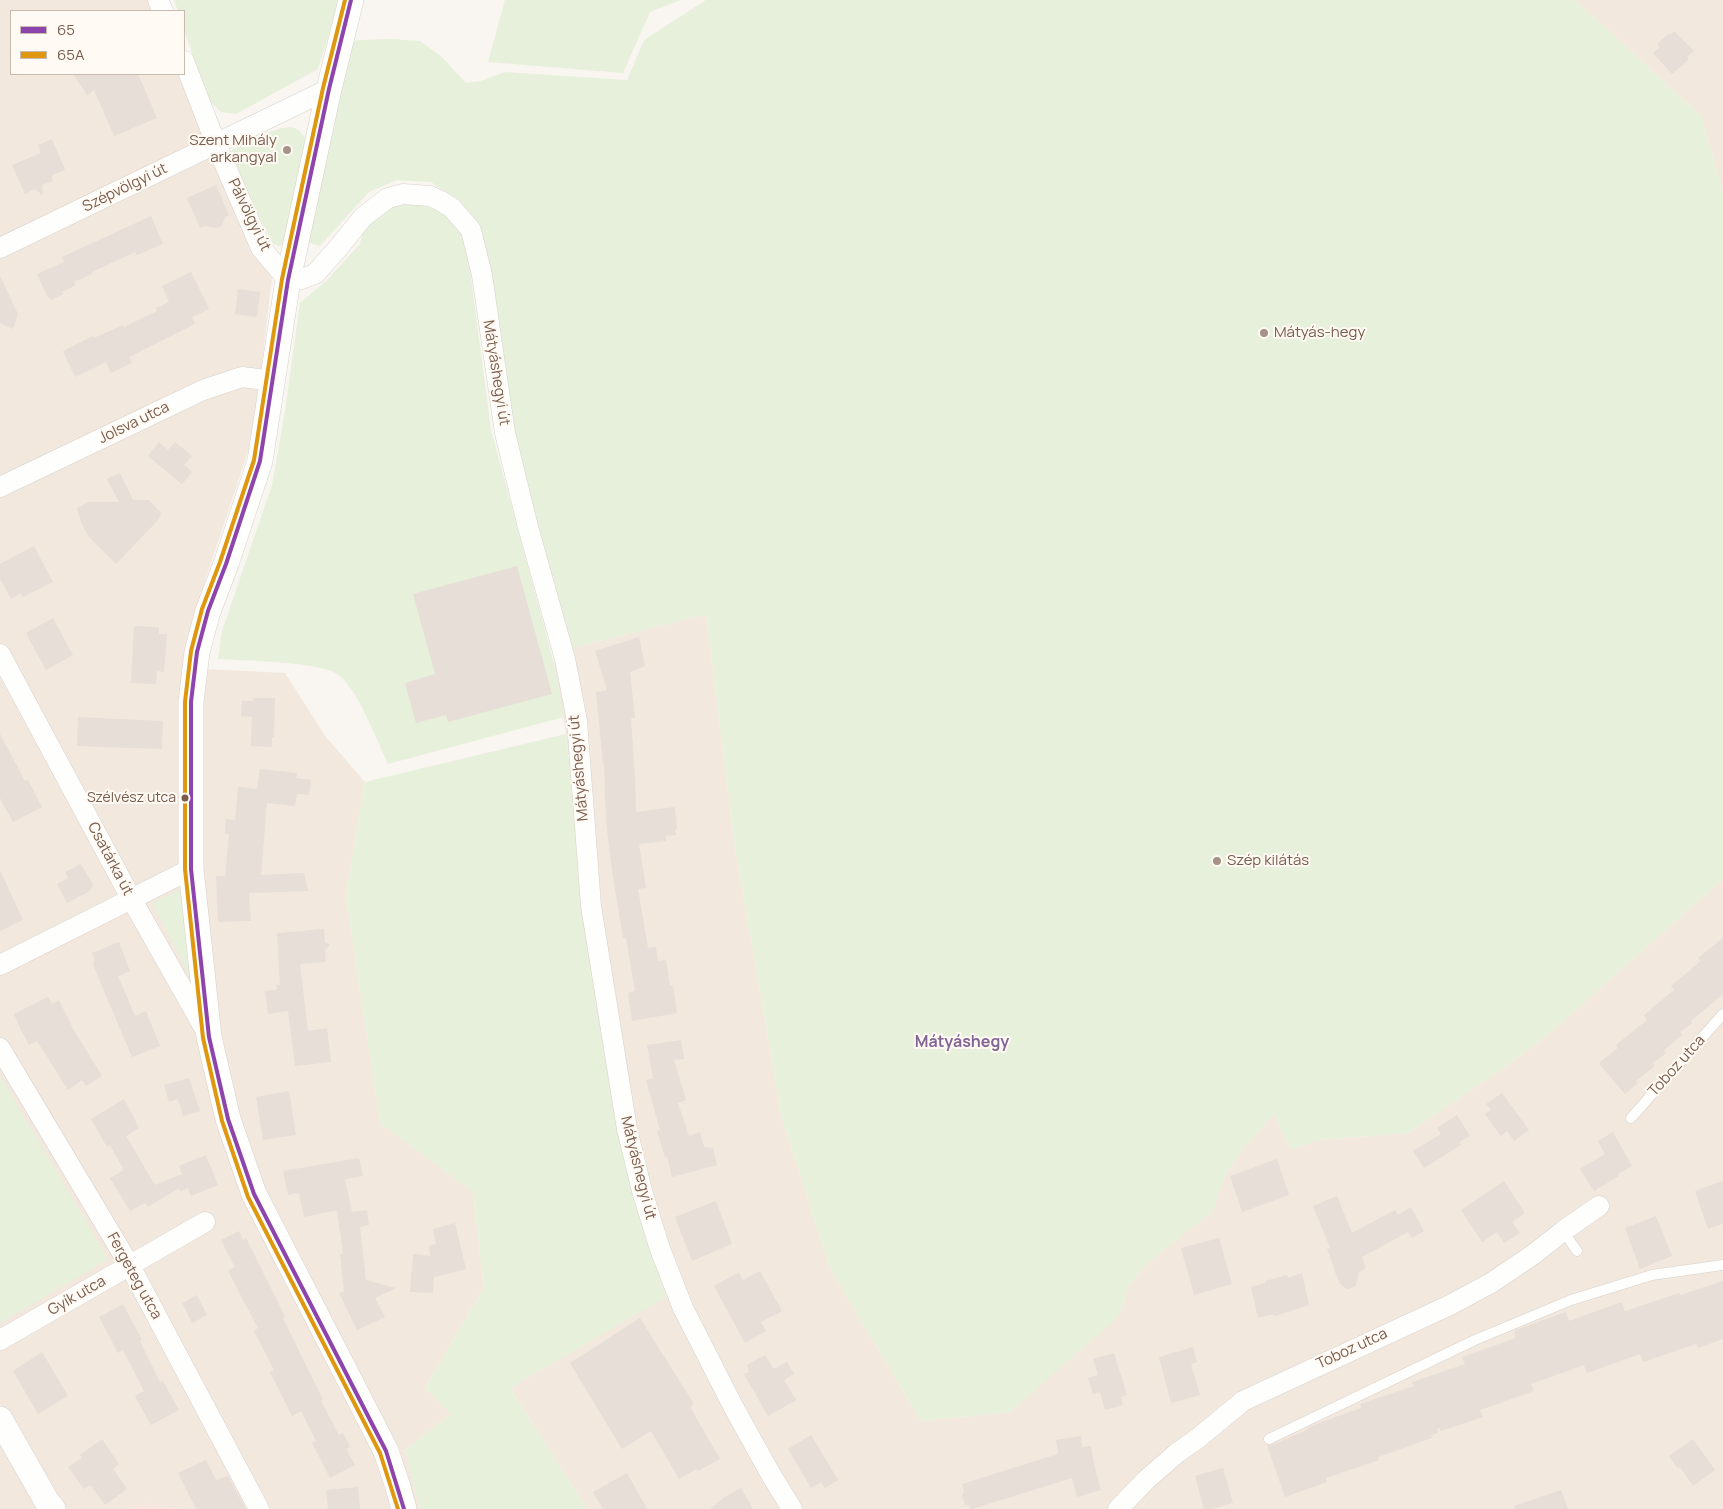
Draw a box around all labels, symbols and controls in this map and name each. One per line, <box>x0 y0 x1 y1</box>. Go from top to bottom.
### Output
legend <box>10 10 185 75</box>
text: 65 <box>57 19 75 40</box>
text: 65A <box>57 44 84 65</box>
place label: Szent Mihály arkangyal <box>189 132 277 167</box>
marker: Szent Mihály arkangyal <box>281 144 293 156</box>
street label: Szépvölgyi út <box>80 160 170 216</box>
street label: Pálvölgyi út <box>224 176 274 254</box>
street label: Mátyáshegyi út <box>479 319 513 427</box>
place label: Mátyás-hegy <box>1274 324 1365 342</box>
marker: Mátyás-hegy <box>1258 327 1270 339</box>
street label: Jolsva utca <box>96 398 172 448</box>
street label: Mátyáshegyi út <box>565 714 593 822</box>
place label: Szélvész utca <box>87 790 176 806</box>
marker: Szélvész utca <box>180 793 190 803</box>
street label: Csatárka út <box>83 819 137 899</box>
place label: Szép kilátás <box>1227 852 1309 870</box>
marker: Szép kilátás <box>1211 855 1223 867</box>
street label: Toboz utca <box>1645 1032 1709 1100</box>
district label: Mátyáshegy <box>915 1033 1009 1053</box>
street label: Mátyáshegyi út <box>616 1114 660 1222</box>
street label: Fergeteg utca <box>103 1229 165 1323</box>
street label: Gyík utca <box>45 1272 109 1320</box>
street label: Toboz utca <box>1314 1325 1390 1373</box>

